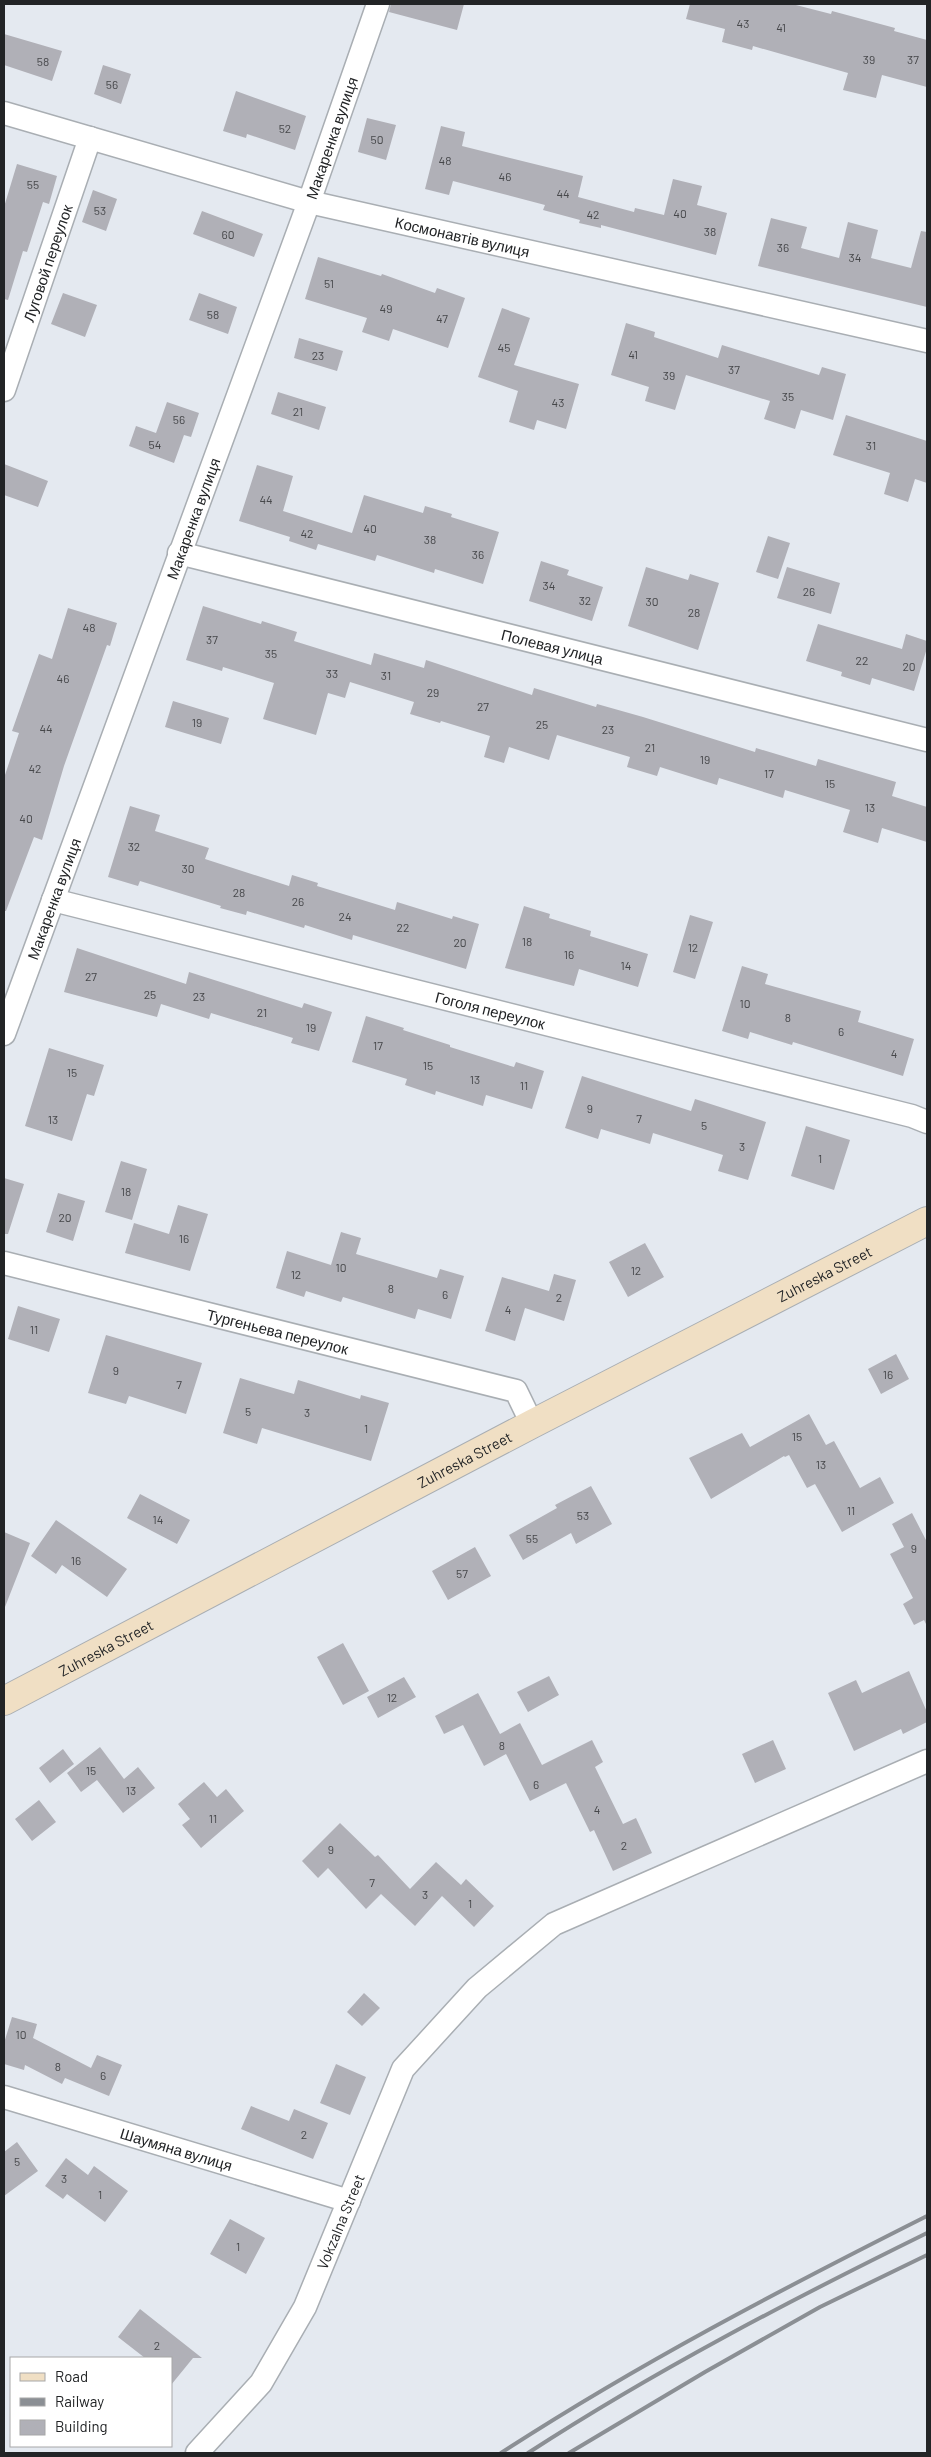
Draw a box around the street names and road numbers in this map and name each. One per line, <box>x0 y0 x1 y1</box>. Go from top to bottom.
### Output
street label: Макаренка вулиця <box>302 74 361 201</box>
street label: Луговой переулок <box>19 202 76 324</box>
street label: Космонавтів вулиця <box>393 213 531 260</box>
street label: Макаренка вулиця <box>162 455 223 582</box>
street label: Полевая улица <box>500 625 606 668</box>
street label: Макаренка вулиця <box>23 836 84 962</box>
street label: Гоголя переулок <box>434 988 548 1033</box>
street label: Zuhreska Street <box>774 1242 875 1305</box>
street label: Тургеньева переулок <box>205 1305 351 1358</box>
street label: Zuhreska Street <box>414 1427 515 1492</box>
street label: Zuhreska Street <box>56 1615 156 1680</box>
street label: Шаумяна вулиця <box>118 2124 234 2174</box>
street label: Vokzalna Street <box>313 2171 368 2272</box>

